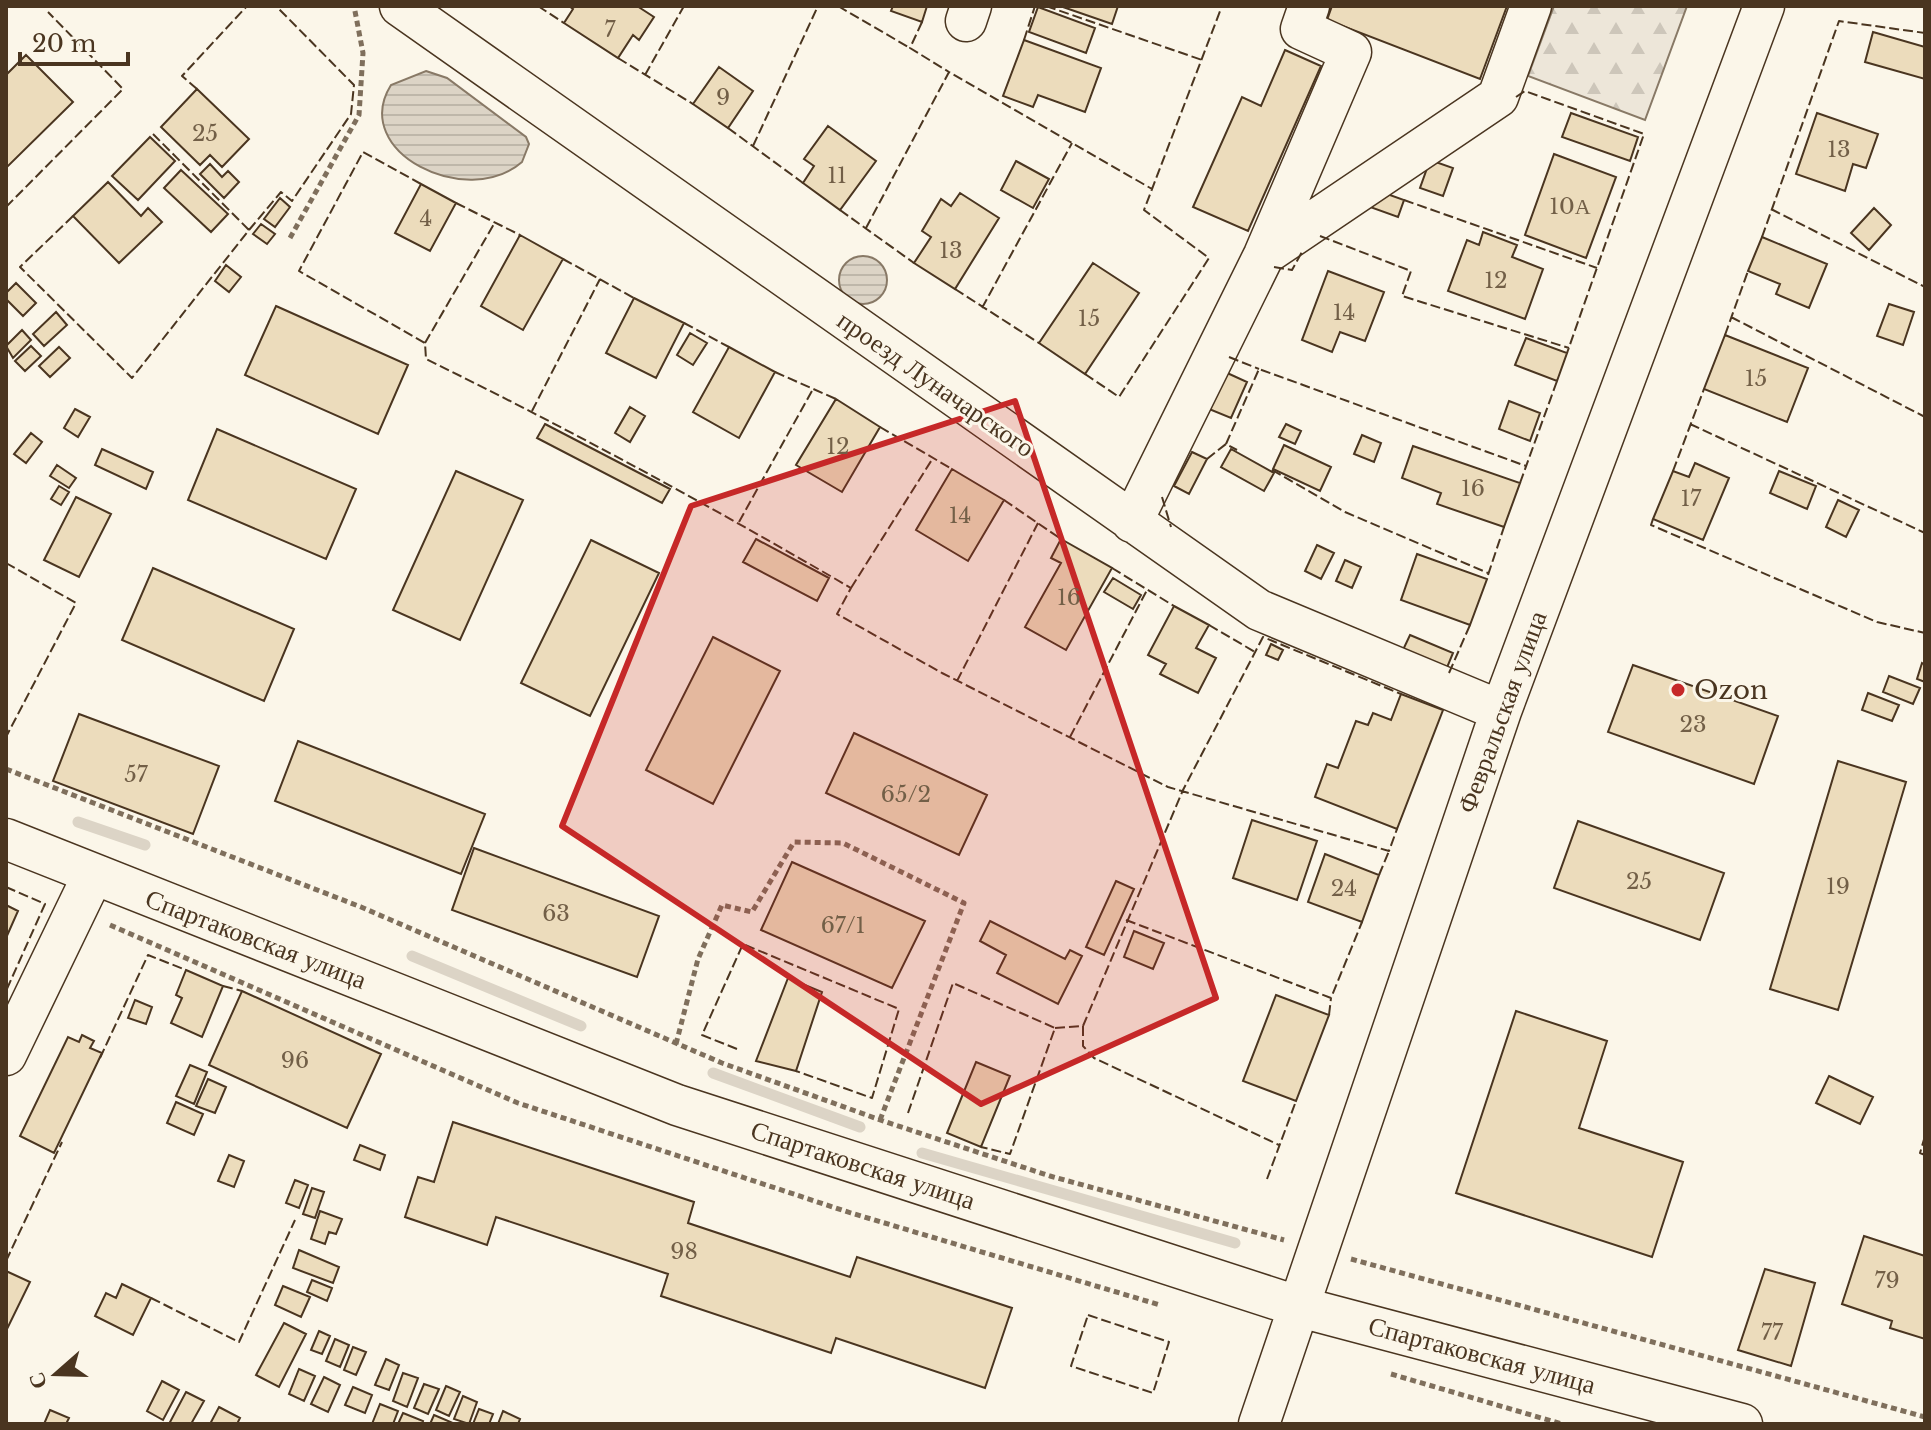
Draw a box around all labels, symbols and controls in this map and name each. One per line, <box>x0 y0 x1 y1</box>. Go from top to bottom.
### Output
scale bar <box>20 16 128 66</box>
house number: 7 <box>604 16 616 43</box>
text: 20 m <box>32 29 97 58</box>
house number: 9 <box>716 84 730 111</box>
house number: 25 <box>192 120 218 147</box>
house number: 13 <box>1827 136 1851 163</box>
house number: 11 <box>827 162 847 189</box>
house number: 10А <box>1549 193 1591 220</box>
house number: 4 <box>420 205 432 232</box>
house number: 13 <box>939 237 963 264</box>
house number: 12 <box>1484 267 1508 294</box>
house number: 14 <box>1333 299 1355 326</box>
street label: проезд Луначарского <box>831 304 1041 464</box>
house number: 15 <box>1078 305 1100 332</box>
house number: 15 <box>1745 365 1767 392</box>
house number: 12 <box>826 433 850 460</box>
house number: 16 <box>1461 475 1485 502</box>
house number: 17 <box>1681 485 1702 512</box>
house number: 14 <box>949 502 971 529</box>
house number: 16 <box>1057 584 1081 611</box>
street label: Февральская улица <box>1451 606 1554 818</box>
place label: Ozon <box>1694 674 1768 706</box>
marker: Ozon <box>1669 681 1687 699</box>
house number: 23 <box>1679 711 1707 738</box>
house number: 57 <box>124 761 149 788</box>
house number: 65/2 <box>881 781 931 808</box>
house number: 25 <box>1626 868 1652 895</box>
house number: 19 <box>1826 873 1850 900</box>
house number: 24 <box>1331 875 1357 902</box>
street label: Спартаковская улица <box>141 882 371 996</box>
house number: 63 <box>542 900 570 927</box>
house number: 67/1 <box>821 912 865 939</box>
house number: 96 <box>281 1047 309 1074</box>
street label: Спартаковская улица <box>747 1114 980 1217</box>
house number: 98 <box>670 1238 698 1265</box>
house number: 79 <box>1874 1267 1900 1294</box>
street label: Спартаковская улица <box>1365 1309 1600 1401</box>
house number: 77 <box>1761 1319 1784 1346</box>
north arrow <box>16 1334 96 1414</box>
text: С <box>22 1369 53 1393</box>

